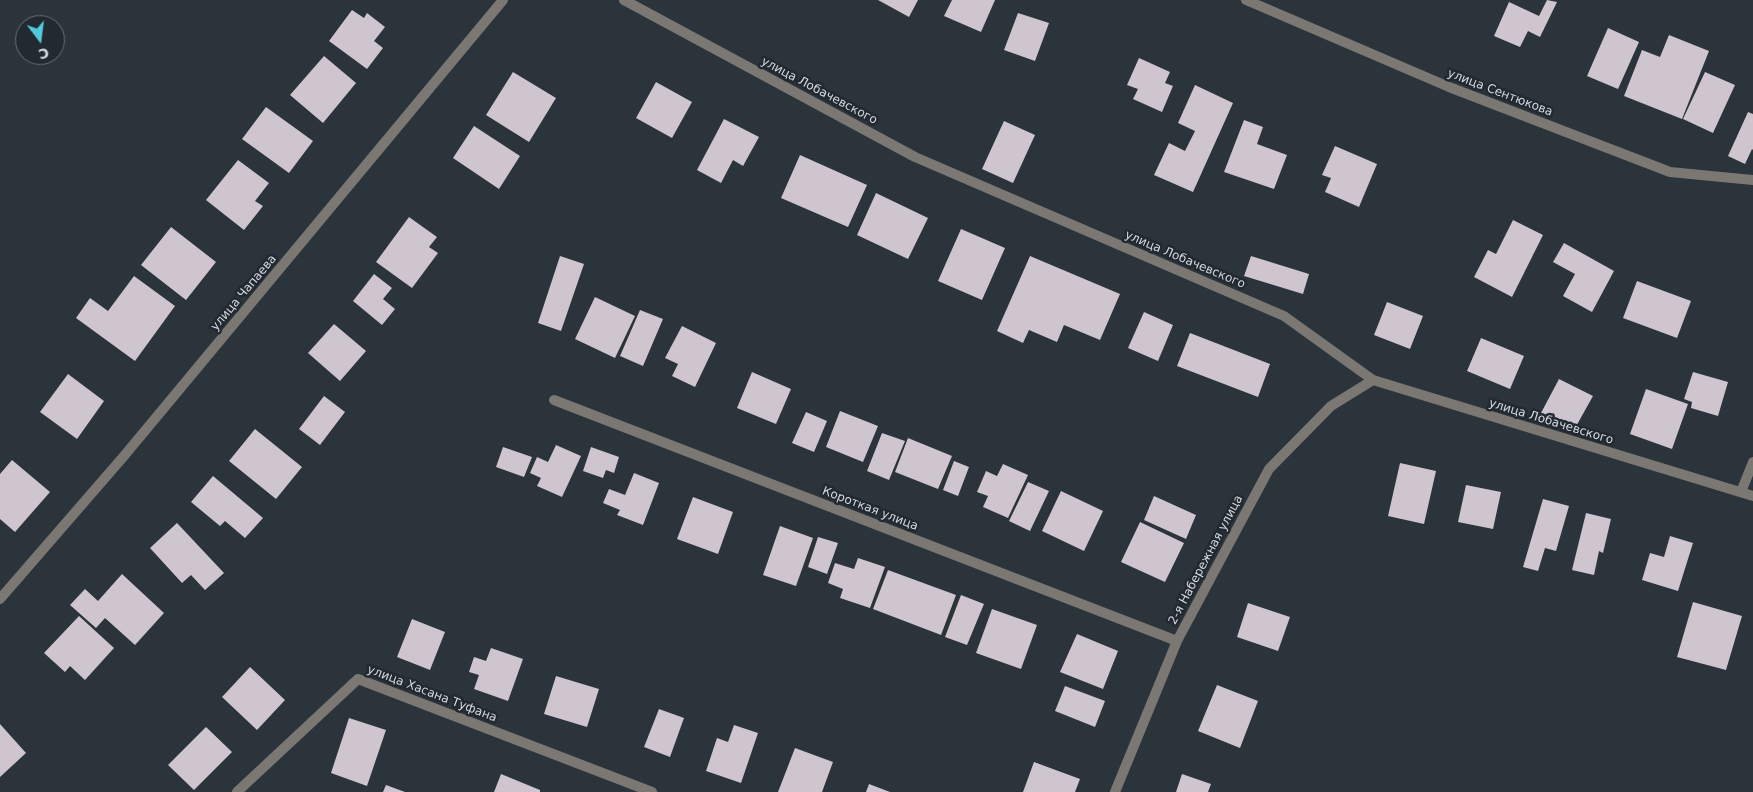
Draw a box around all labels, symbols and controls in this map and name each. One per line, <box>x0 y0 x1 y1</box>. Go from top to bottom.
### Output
north arrow <box>15 15 65 65</box>
text: С <box>37 44 51 63</box>
street label: улица Лобачевского <box>758 54 880 128</box>
street label: улица Сентюкова <box>1445 66 1555 120</box>
street label: улица Лобачевского <box>1123 228 1247 292</box>
street label: улица Чапаева <box>208 252 280 334</box>
street label: улица Лобачевского <box>1487 396 1615 448</box>
street label: Короткая улица <box>820 484 920 534</box>
street label: 2-я Набережная улица <box>1166 493 1246 627</box>
street label: улица Хасана Туфана <box>365 663 499 725</box>

